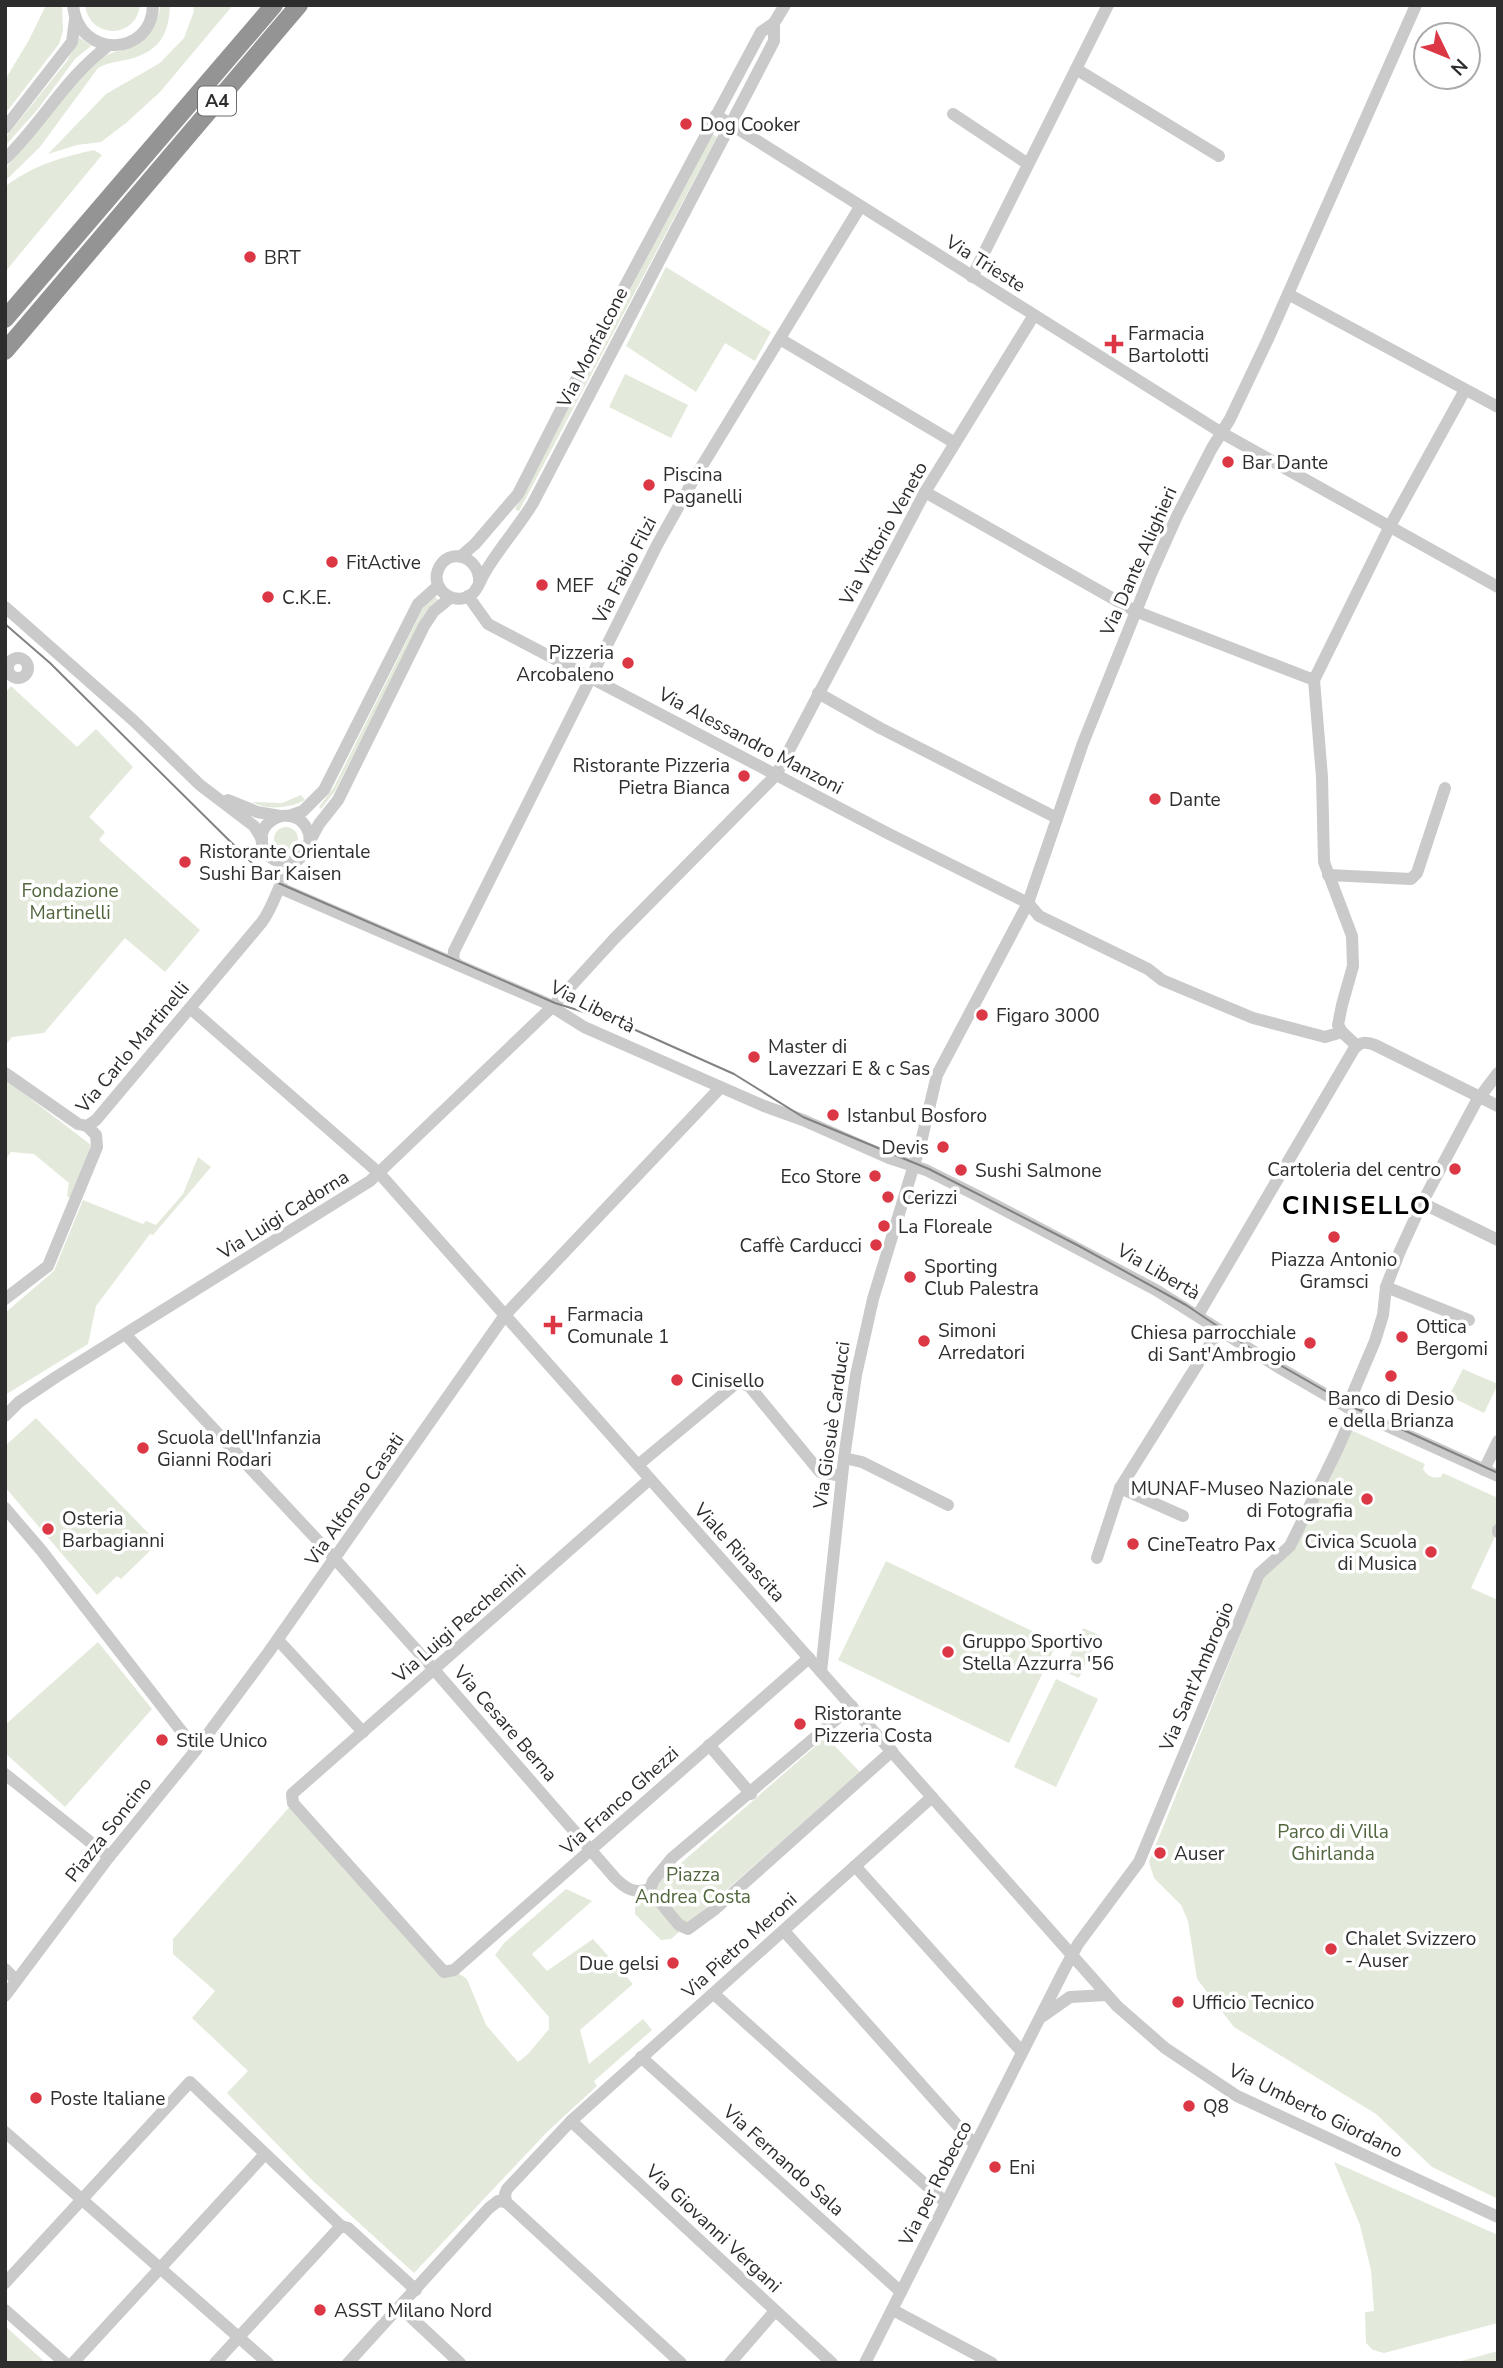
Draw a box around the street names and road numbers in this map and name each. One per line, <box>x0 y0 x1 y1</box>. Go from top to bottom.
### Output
road number: A4 <box>198 86 236 116</box>
street label: Via Trieste <box>940 229 1030 299</box>
street label: Via Monfalcone <box>551 283 634 413</box>
street label: Via Vittorio Veneto <box>833 457 934 611</box>
street label: Via Dante Alighieri <box>1094 483 1183 641</box>
street label: Via Fabio Filzi <box>586 512 663 629</box>
street label: Via Alessandro Manzoni <box>653 681 847 801</box>
street label: Via Libertà <box>545 974 640 1039</box>
street label: Via Carlo Martinelli <box>69 976 195 1120</box>
street label: Via Luigi Cadorna <box>212 1164 354 1266</box>
street label: Via Libertà <box>1111 1237 1205 1306</box>
street label: Via Giosuè Carducci <box>807 1340 857 1512</box>
street label: Via Alfonso Casati <box>299 1428 410 1572</box>
street label: Viale Rinascita <box>687 1497 791 1608</box>
street label: Via Luigi Pecchenini <box>387 1559 532 1689</box>
street label: Via Sant'Ambrogio <box>1153 1597 1240 1756</box>
street label: Via Cesare Berna <box>447 1659 563 1787</box>
street label: Via Franco Ghezzi <box>554 1741 684 1862</box>
street label: Piazza Soncino <box>60 1772 158 1887</box>
street label: Via Pietro Meroni <box>676 1887 803 2005</box>
street label: Via Umberto Giordano <box>1223 2057 1407 2164</box>
street label: Via Fernando Sala <box>716 2099 850 2222</box>
street label: Via per Robecco <box>893 2116 979 2251</box>
street label: Via Giovanni Vergani <box>639 2158 787 2299</box>

